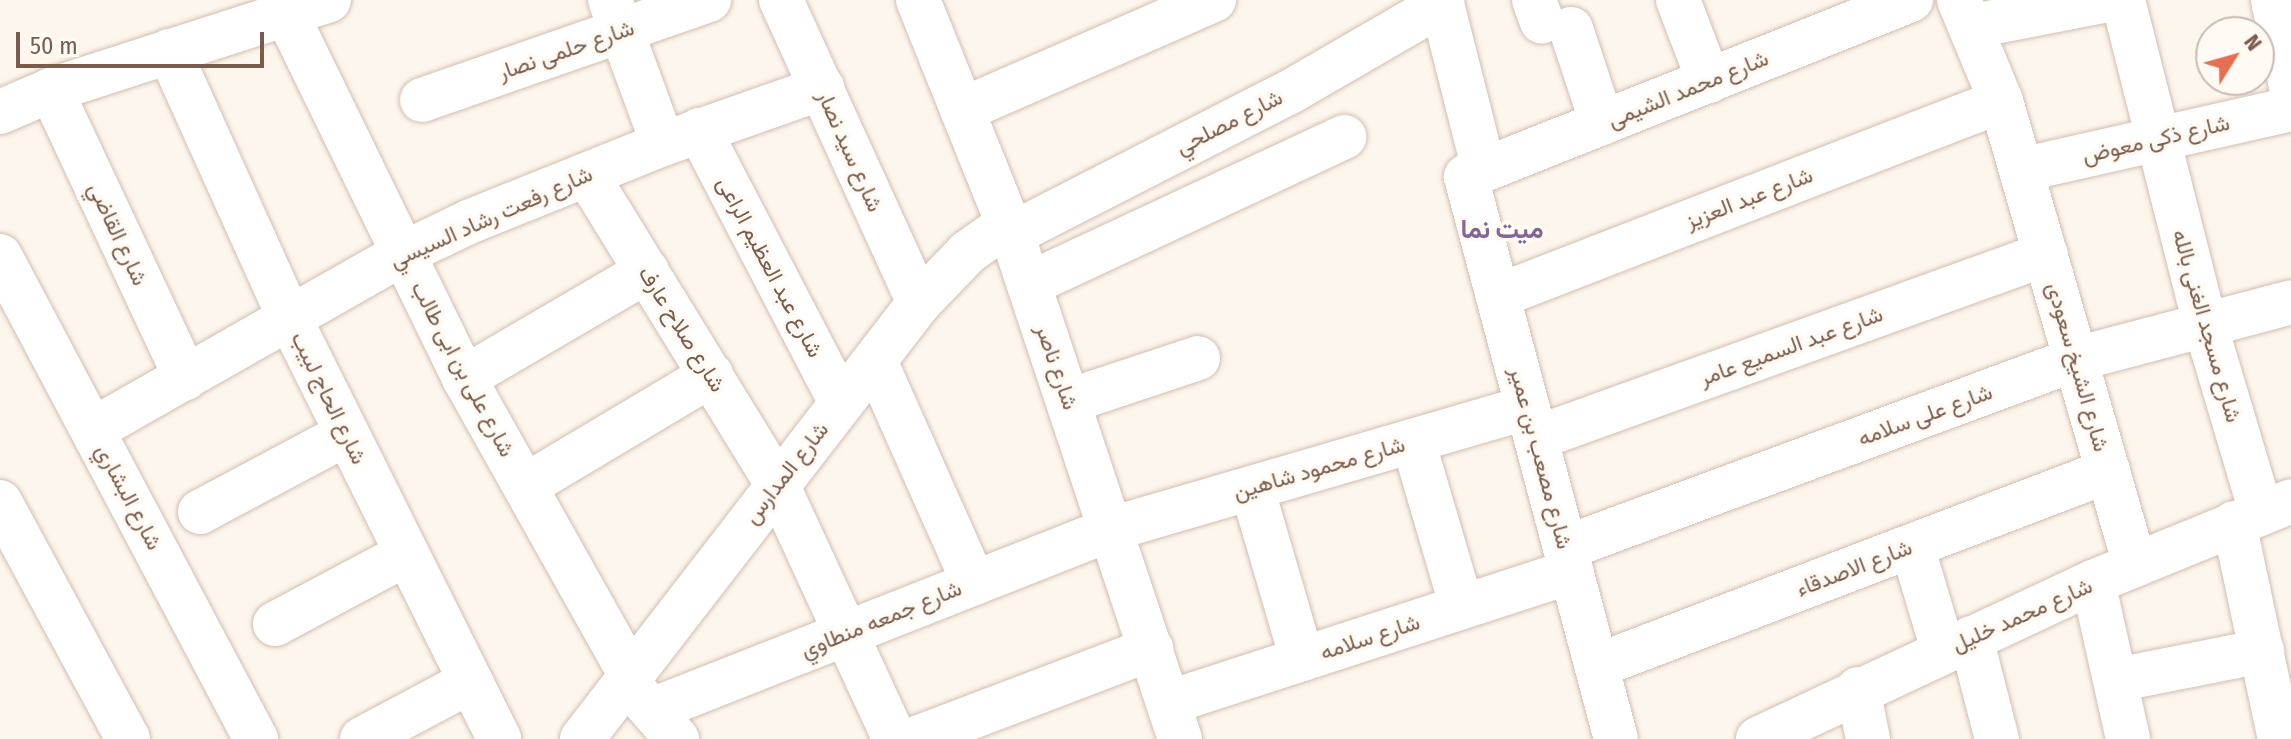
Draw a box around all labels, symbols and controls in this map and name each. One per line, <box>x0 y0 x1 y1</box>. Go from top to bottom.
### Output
street label: شارع حلمى نصار <box>495 14 637 86</box>
scale bar <box>20 16 268 66</box>
north arrow <box>2195 16 2275 96</box>
text: N <box>2238 29 2268 56</box>
text: 50 m <box>30 32 78 60</box>
street label: شارع محمد الشيمى <box>1604 45 1772 133</box>
street label: شارع مصلحي <box>1171 84 1287 160</box>
street label: شارع سيد نصار <box>811 86 889 216</box>
street label: شارع ذكى معوض <box>2080 109 2232 169</box>
street label: شارع رفعت رشاد السيسي <box>386 160 596 274</box>
street label: شارع عبد العزيز <box>1682 162 1816 234</box>
street label: شارع عبد العظيم الراعى <box>711 172 829 362</box>
street label: شارع القاضي <box>83 178 153 290</box>
district label: ميت نما <box>1460 214 1544 246</box>
street label: شارع مسجد الغنى بالله <box>2167 226 2247 426</box>
street label: شارع صلاح عارف <box>633 261 731 397</box>
street label: شارع على بن ابى طالب <box>406 277 520 461</box>
street label: شارع الشيخ سعودى <box>2041 279 2115 455</box>
street label: شارع عبد السميع عامر <box>1696 301 1886 391</box>
street label: شارع ناصر <box>1030 321 1084 413</box>
street label: شارع الحاج لبيب <box>286 328 372 468</box>
street label: شارع مصعب بن عمير <box>1504 364 1578 552</box>
street label: شارع على سلامه <box>1854 378 1996 452</box>
street label: شارع المدارس <box>738 417 834 529</box>
street label: شارع محمود شاهين <box>1230 431 1408 505</box>
street label: شارع البشاري <box>90 440 168 554</box>
street label: شارع الاصدقاء <box>1792 534 1916 602</box>
street label: شارع محمد خليل <box>1948 572 2096 658</box>
street label: شارع جمعه منطاوي <box>797 575 965 663</box>
street label: شارع سلامه <box>1317 609 1423 665</box>

